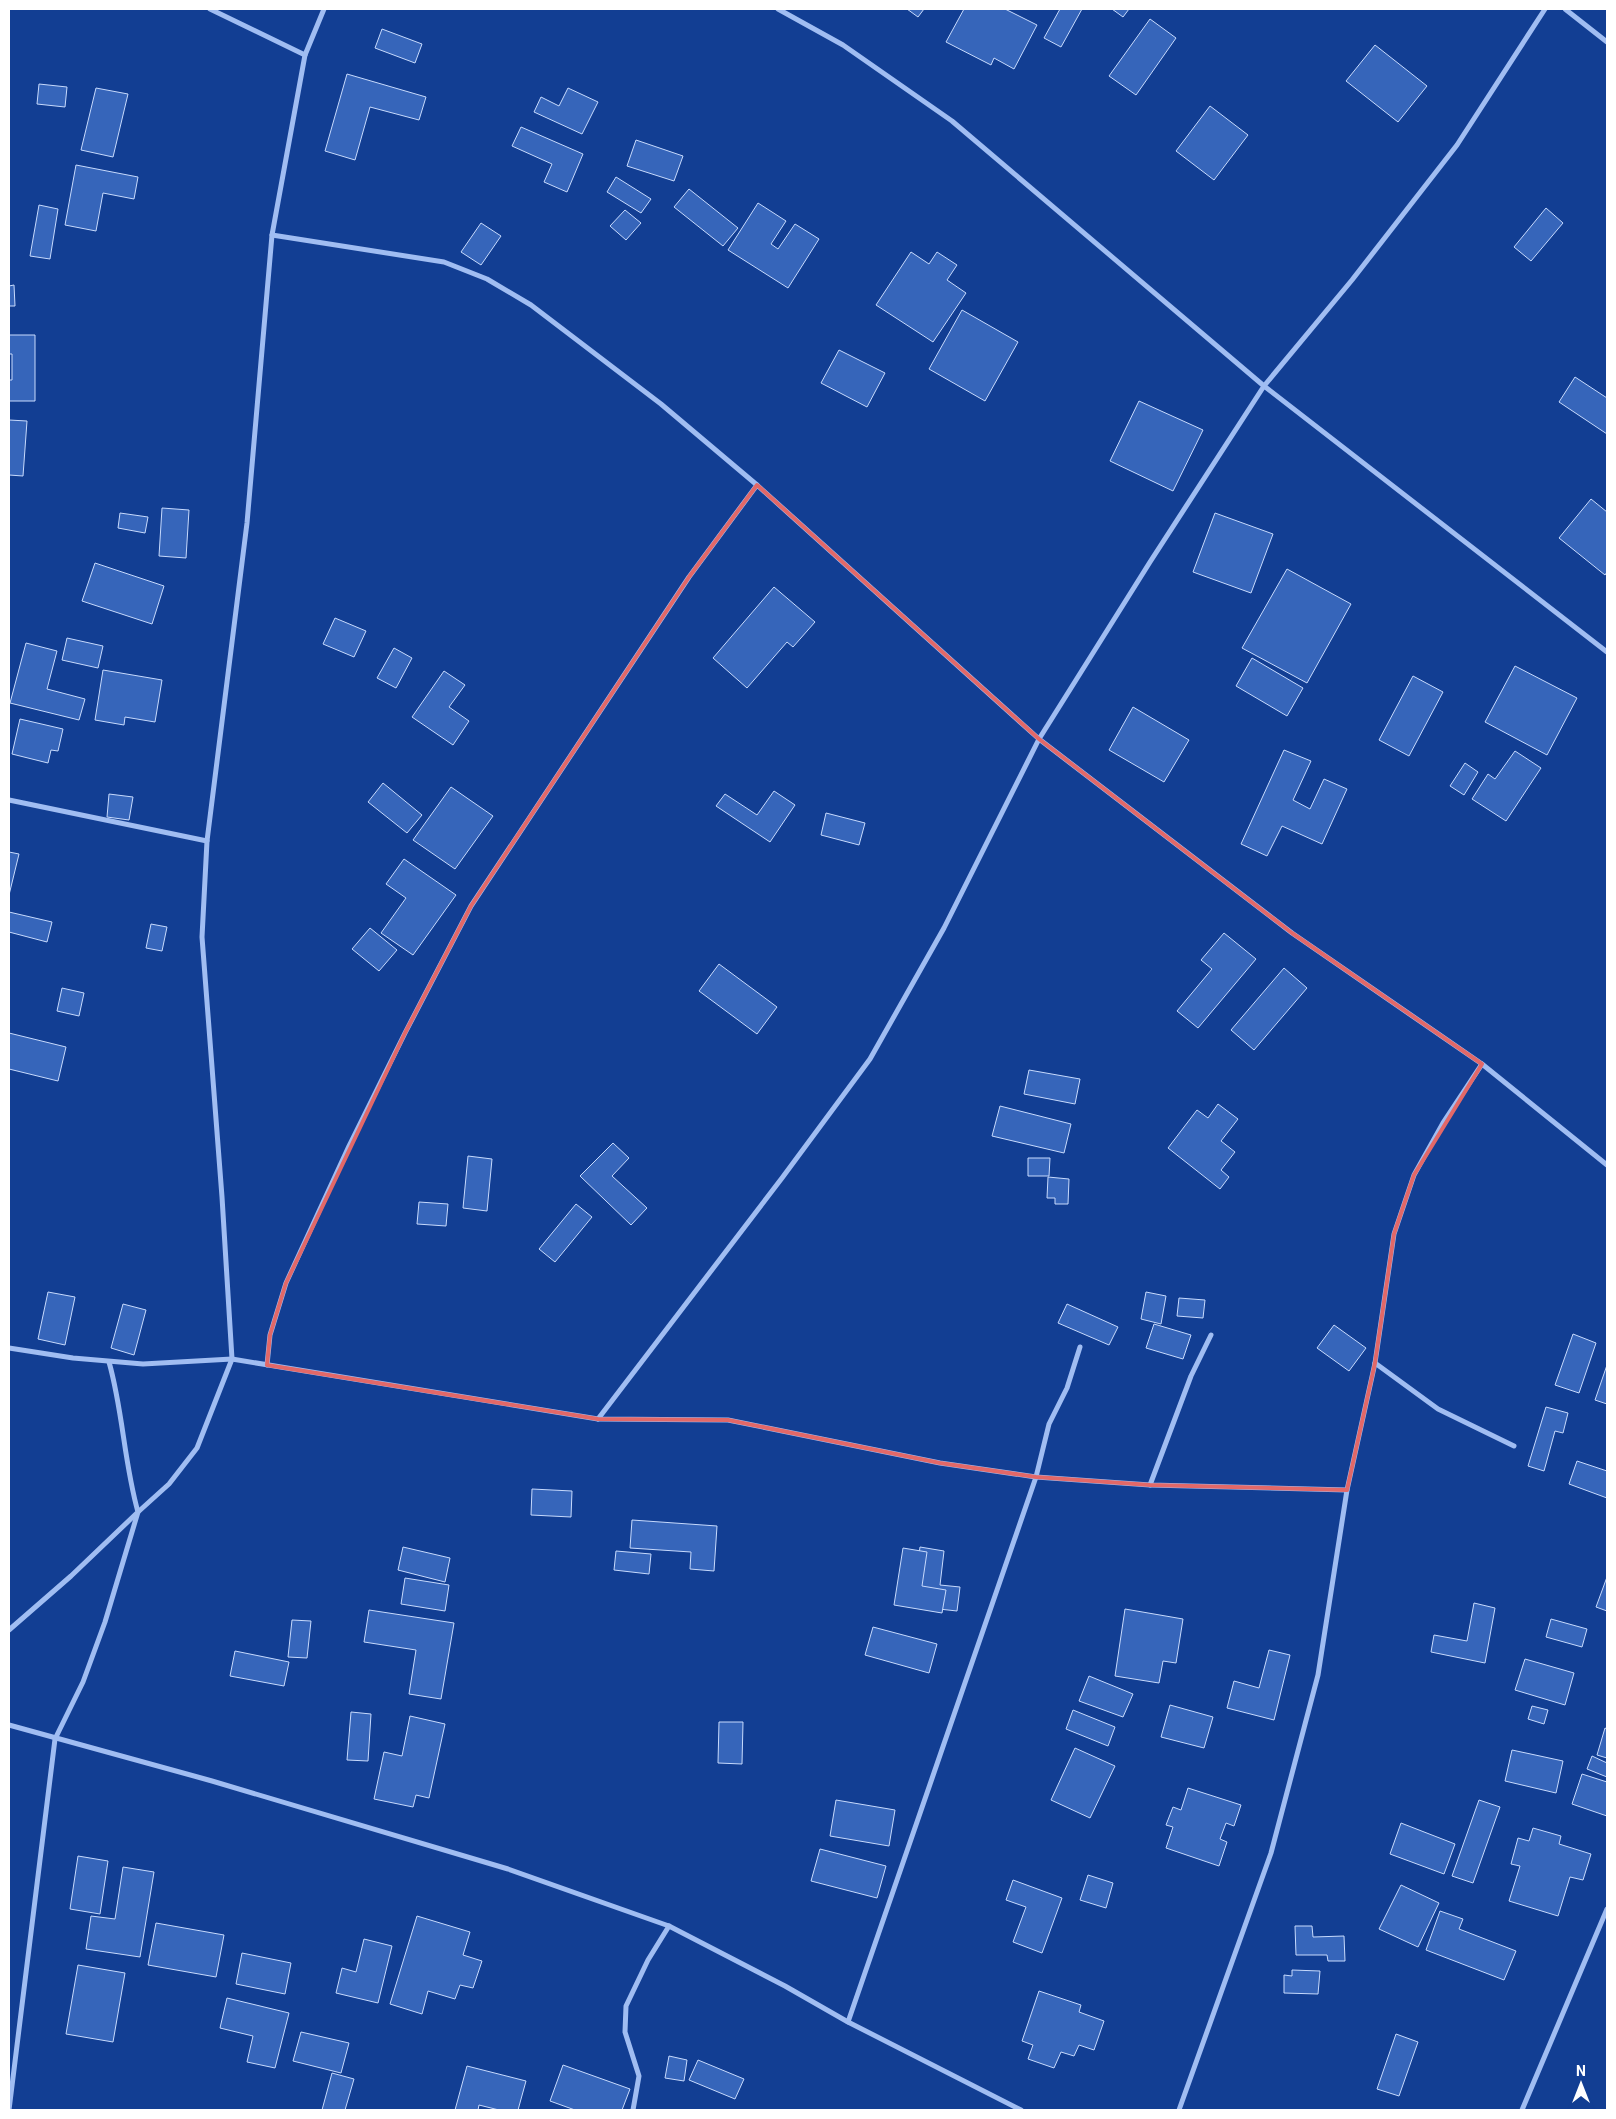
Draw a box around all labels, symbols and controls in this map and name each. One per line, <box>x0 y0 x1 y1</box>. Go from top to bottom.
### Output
north arrow <box>1556 2059 1606 2109</box>
text: N <box>1576 2063 1586 2079</box>

